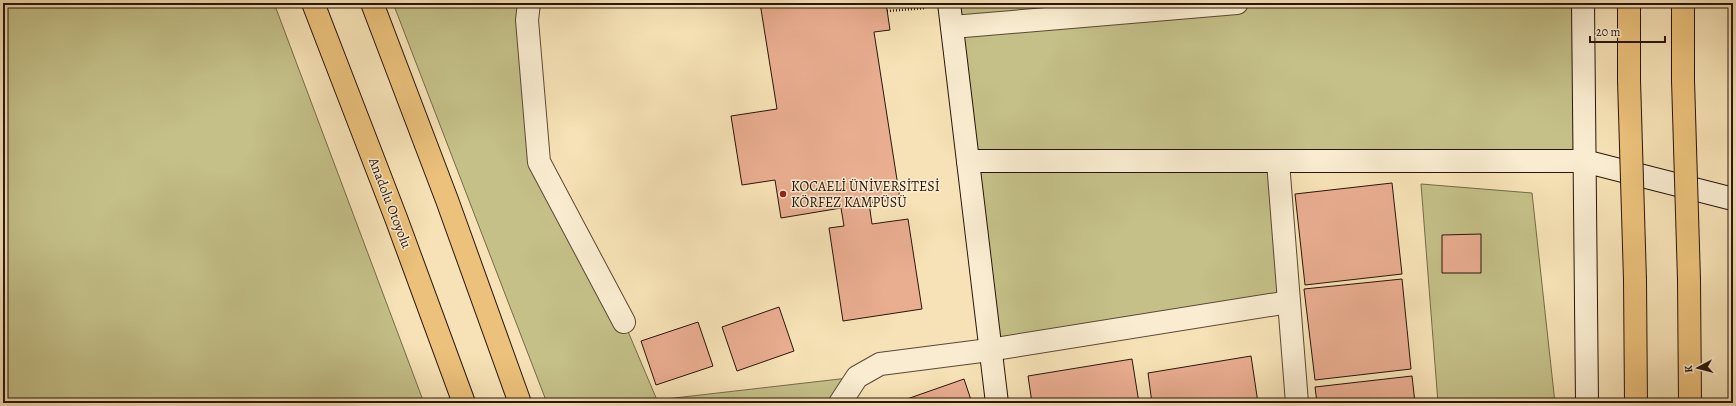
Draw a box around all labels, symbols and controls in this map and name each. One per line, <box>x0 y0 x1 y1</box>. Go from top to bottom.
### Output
scale bar <box>1590 18 1665 44</box>
text: 20 m <box>1596 24 1620 40</box>
street label: Anadolu Otoyolu <box>364 154 416 251</box>
place label: KOCAELİ ÜNİVERSİTESİ KÖRFEZ KAMPÜSÜ <box>791 177 940 212</box>
marker: KOCAELİ ÜNİVERSİTESİ KÖRFEZ KAMPÜSÜ <box>778 189 788 199</box>
north arrow <box>1678 348 1718 388</box>
text: K <box>1681 364 1696 374</box>

